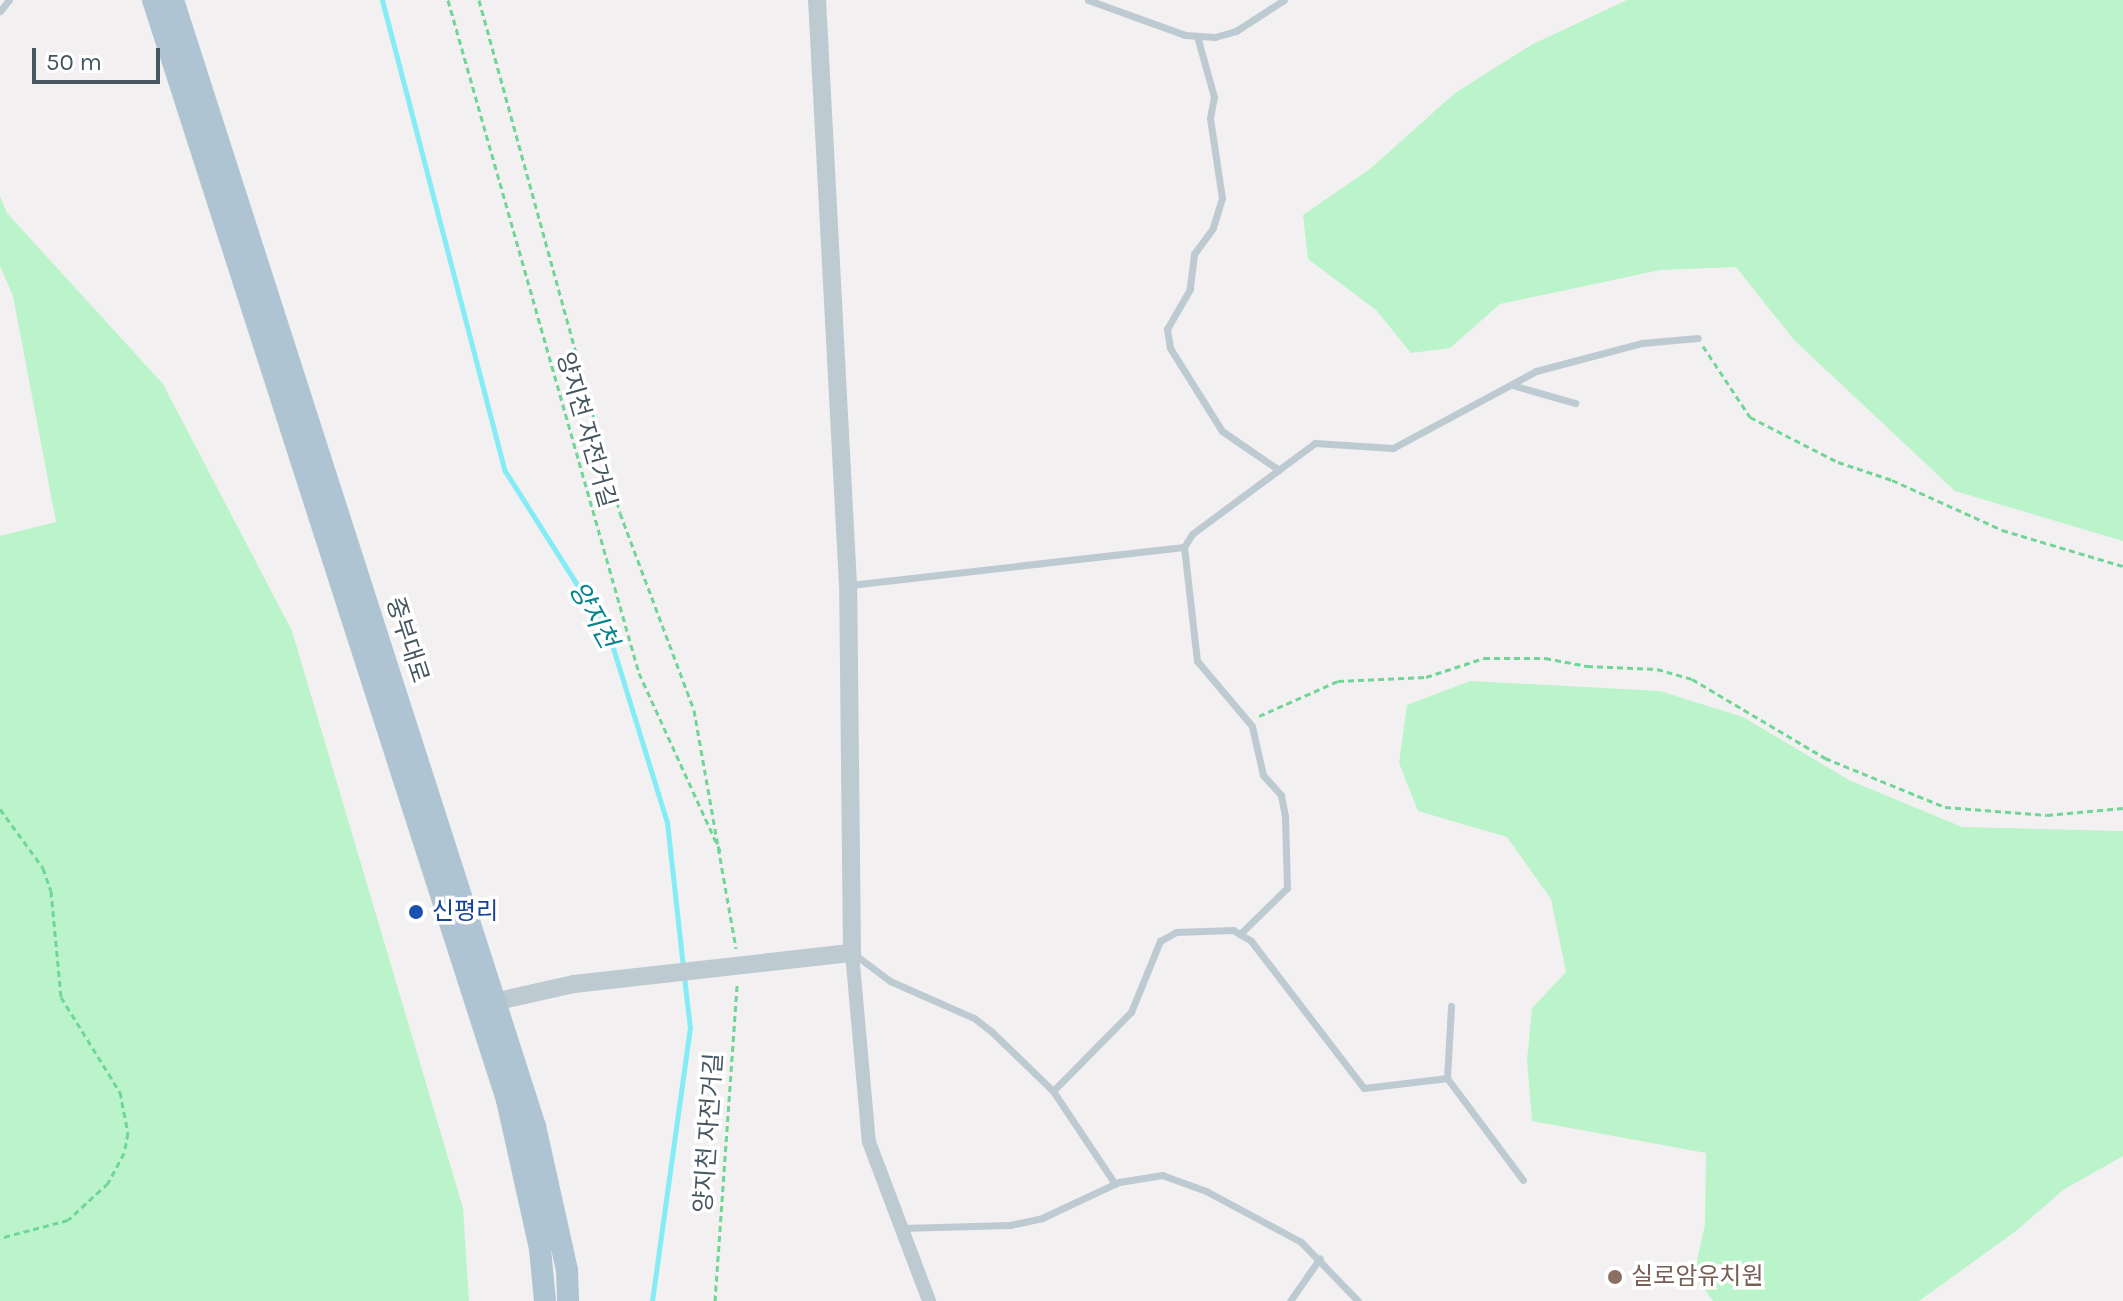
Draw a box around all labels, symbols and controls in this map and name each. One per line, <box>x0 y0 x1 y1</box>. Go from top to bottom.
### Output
scale bar <box>36 32 164 82</box>
text: 50 m <box>46 48 102 76</box>
street label: 양지천 자전거길 <box>550 349 622 511</box>
water label: 양지천 <box>562 576 624 654</box>
street label: 중부대로 <box>380 594 434 686</box>
place label: 신평리 <box>432 898 498 926</box>
marker: 신평리 <box>407 903 425 921</box>
street label: 양지천 자전거길 <box>689 1052 729 1214</box>
place label: 실로암유치원 <box>1631 1263 1763 1291</box>
marker: 실로암유치원 <box>1606 1268 1624 1286</box>

